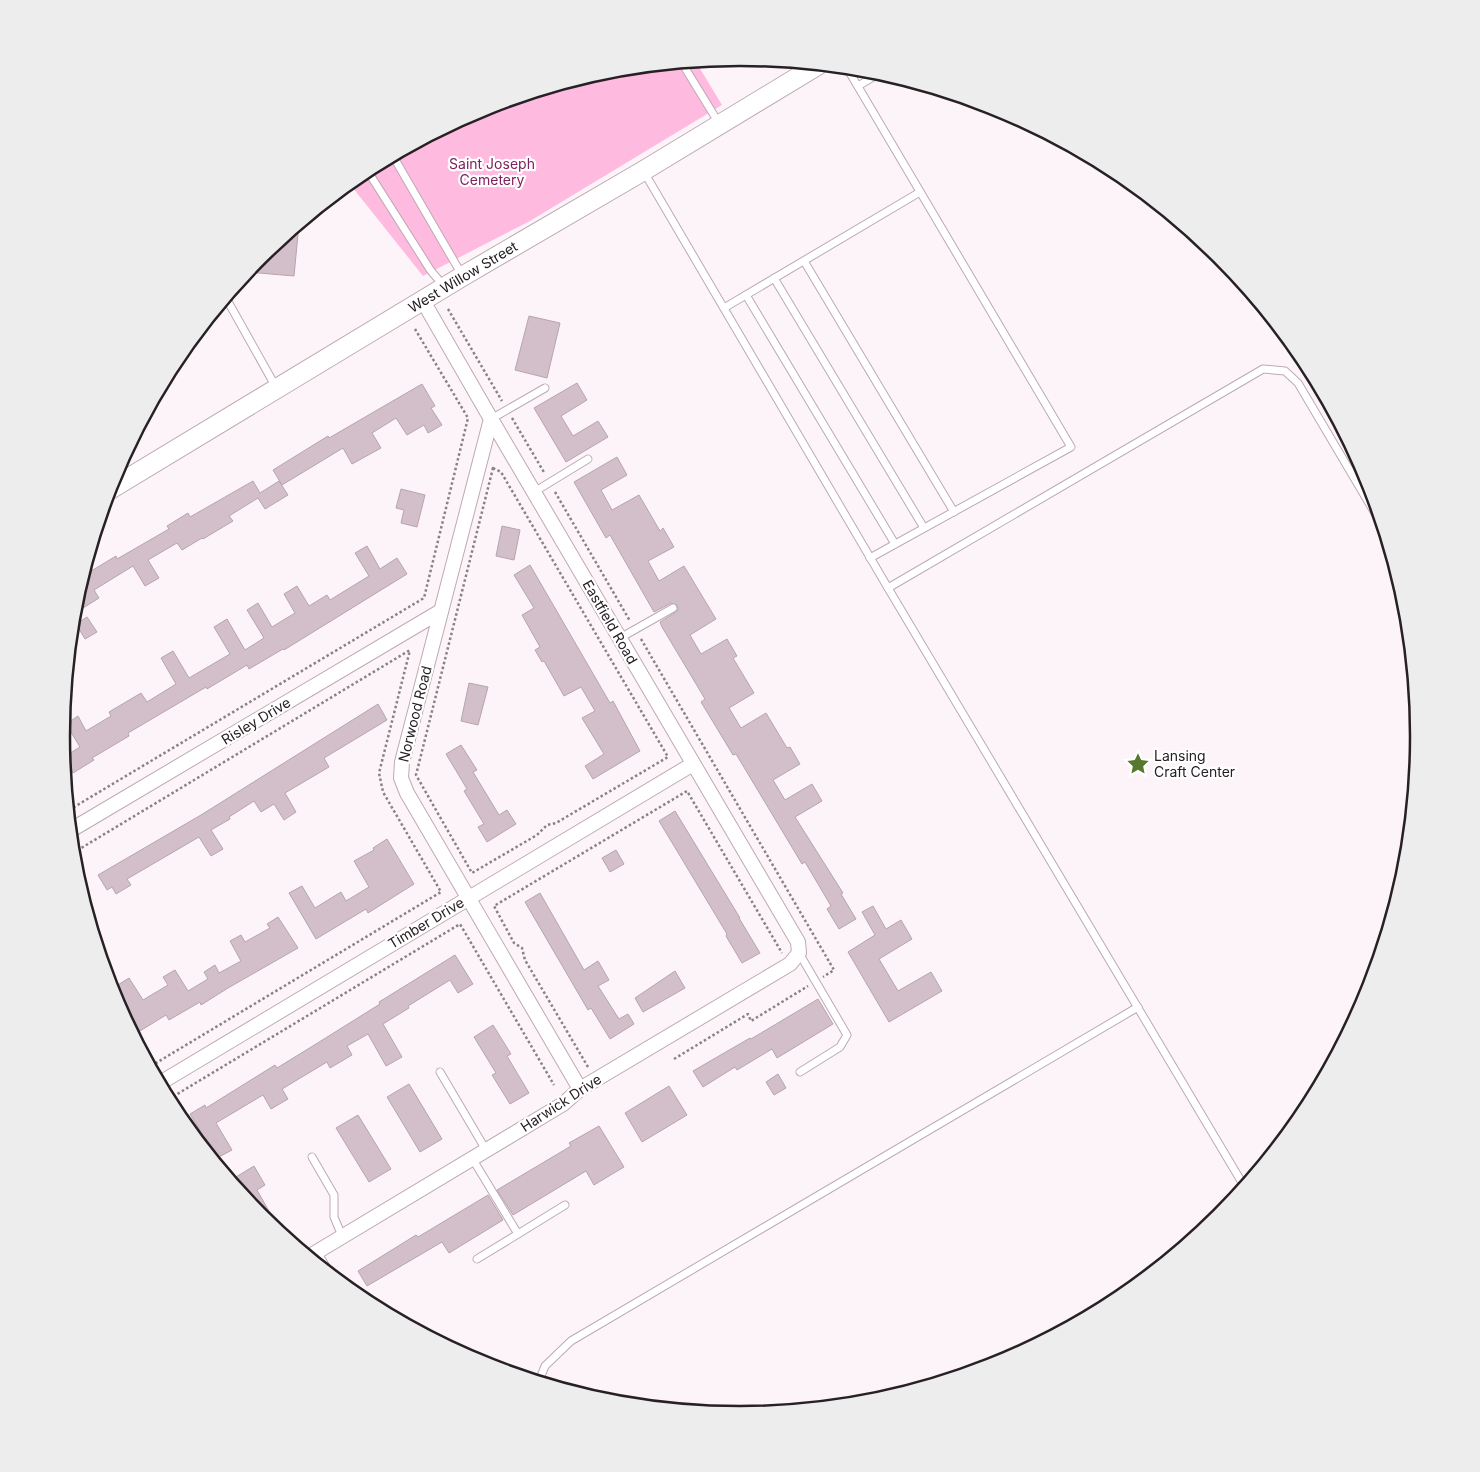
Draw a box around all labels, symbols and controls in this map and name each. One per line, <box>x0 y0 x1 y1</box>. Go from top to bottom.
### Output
park label: Saint Joseph Cemetery <box>449 155 535 188</box>
street label: West Willow Street <box>405 237 521 316</box>
street label: Eastfield Road <box>579 577 641 667</box>
street label: Norwood Road <box>394 664 435 764</box>
street label: Risley Drive <box>218 693 293 748</box>
place label: Lansing Craft Center <box>1154 747 1235 780</box>
place icon: Lansing Craft Center <box>1125 751 1151 777</box>
street label: Timber Drive <box>385 893 467 952</box>
street label: Harwick Drive <box>517 1070 604 1135</box>

